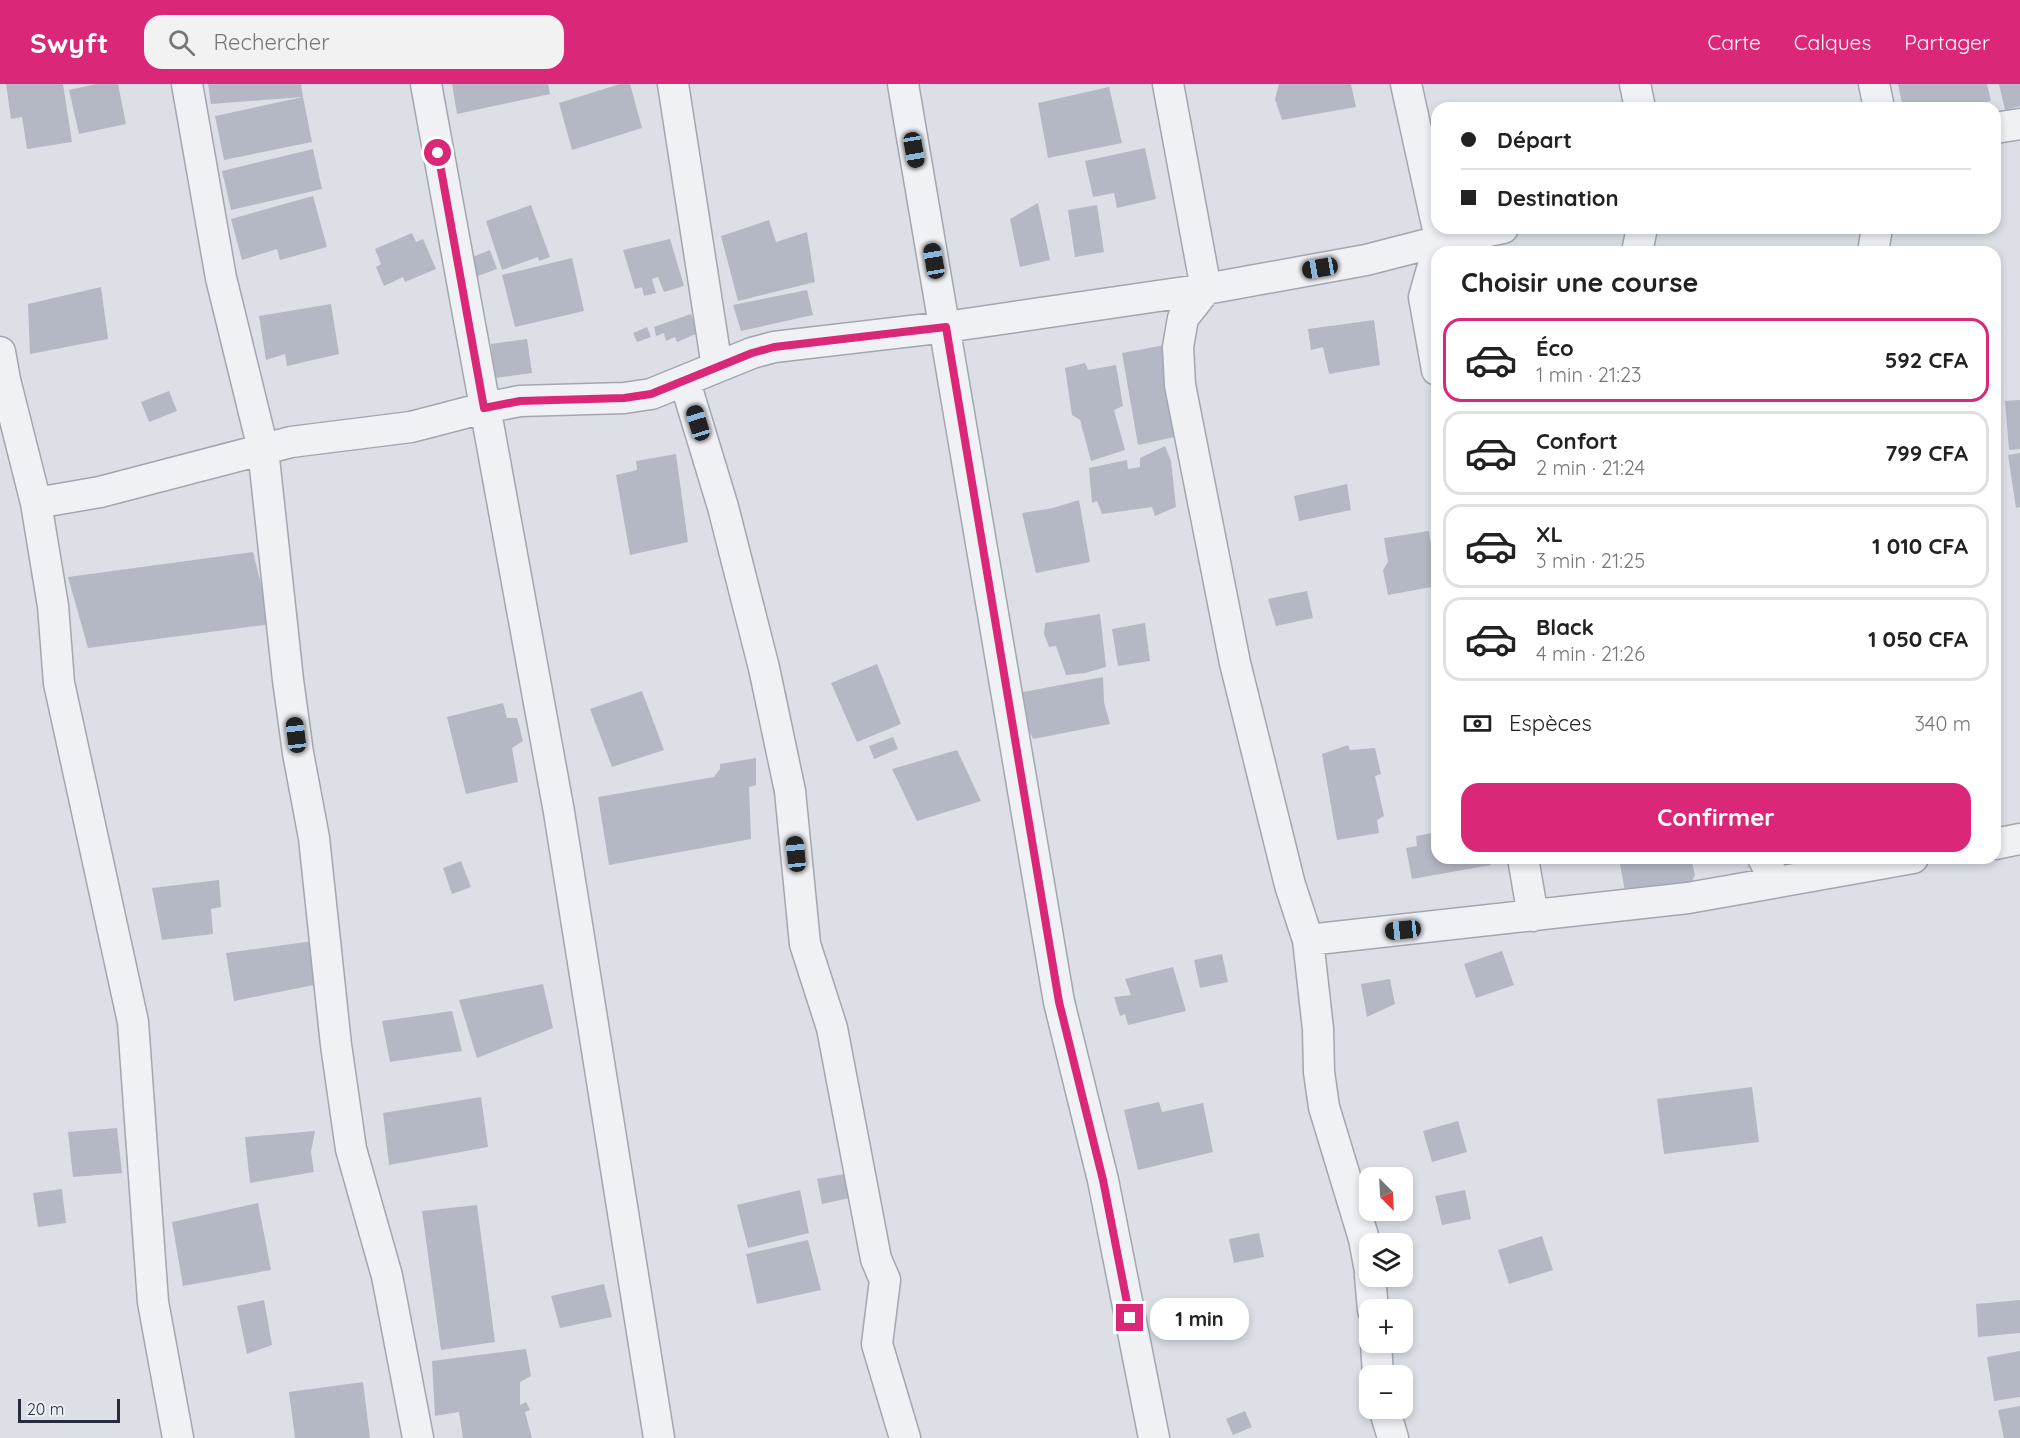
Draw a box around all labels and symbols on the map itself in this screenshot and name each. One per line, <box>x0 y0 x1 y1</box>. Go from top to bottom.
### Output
car <box>902 131 926 169</box>
route start <box>424 139 451 166</box>
car <box>922 242 946 280</box>
car <box>1301 256 1339 280</box>
car <box>684 403 712 443</box>
car <box>285 716 307 754</box>
car <box>785 835 807 873</box>
car <box>1384 919 1422 941</box>
north arrow <box>1359 1167 1413 1221</box>
callout: 1 min <box>1151 1297 1250 1339</box>
route end <box>1116 1304 1143 1331</box>
scale bar <box>18 1396 120 1424</box>

